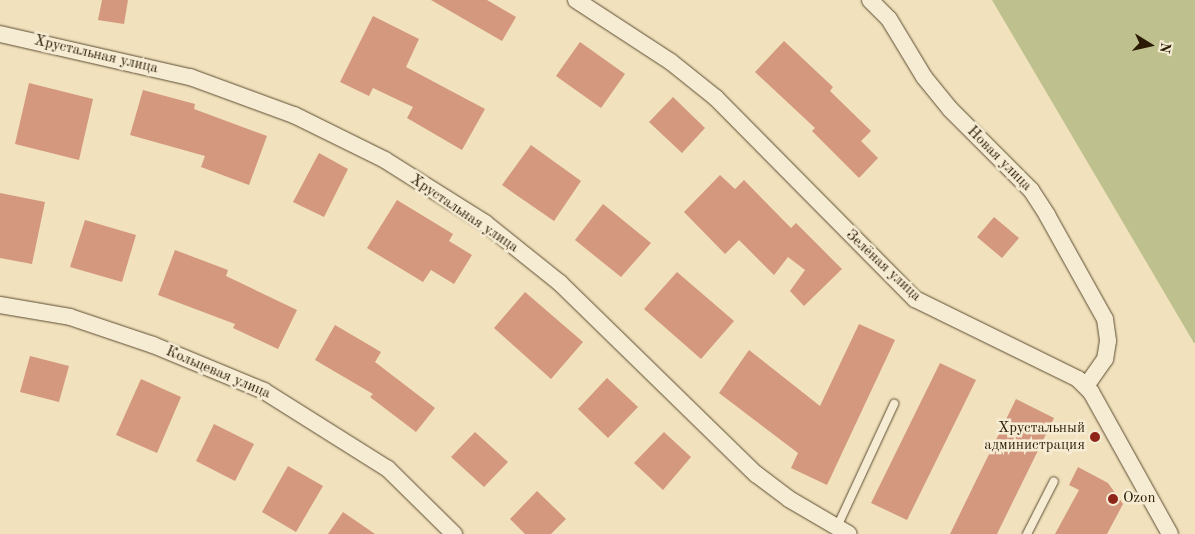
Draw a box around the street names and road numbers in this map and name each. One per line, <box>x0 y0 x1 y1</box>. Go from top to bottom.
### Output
street label: Хрустальная улица <box>32 32 160 78</box>
street label: Новая улица <box>963 123 1035 195</box>
street label: Хрустальная улица <box>406 171 522 257</box>
street label: Зелёная улица <box>841 226 925 306</box>
street label: Кольцевая улица <box>163 343 273 403</box>

